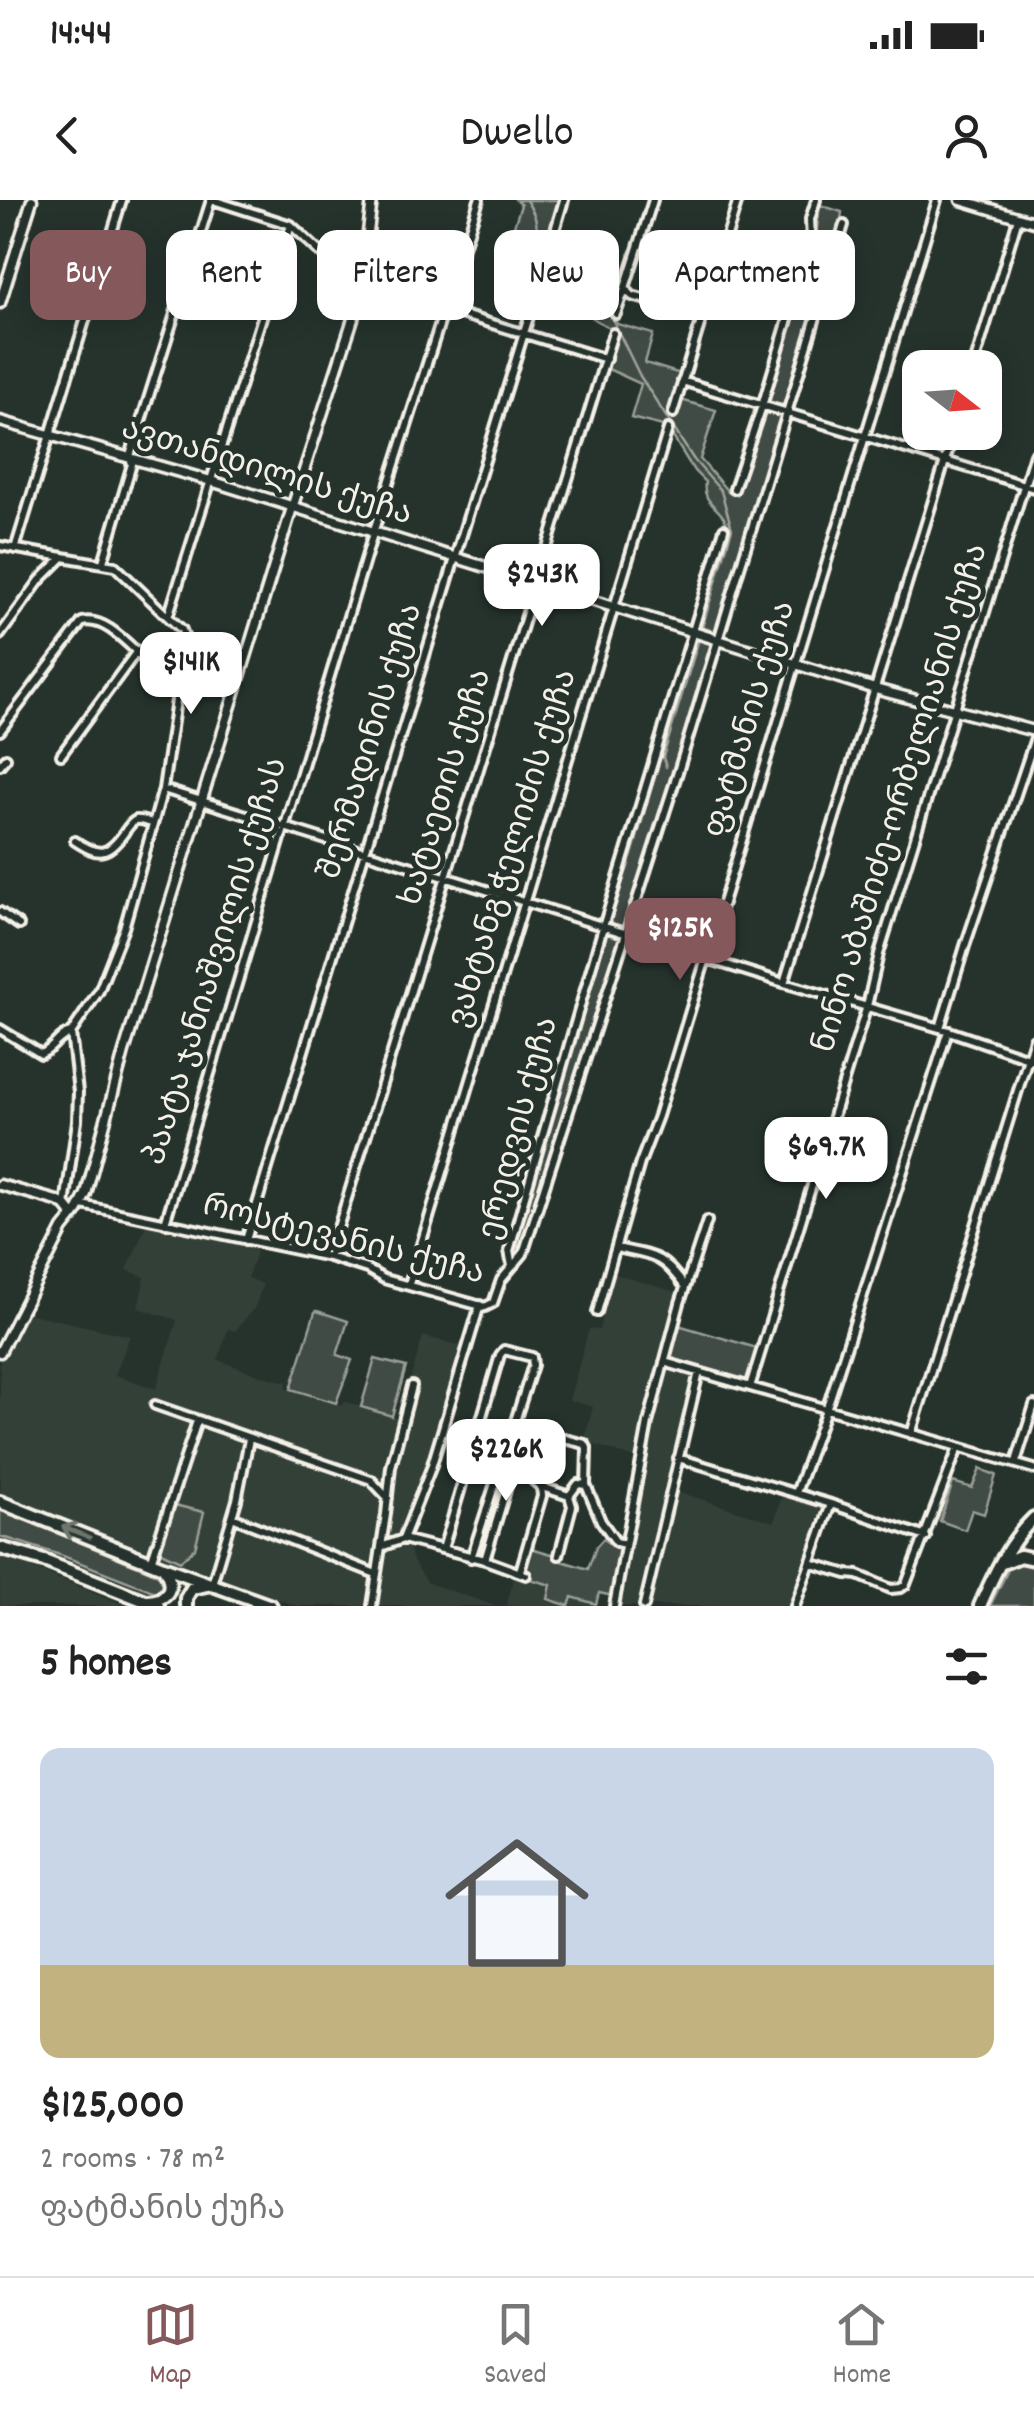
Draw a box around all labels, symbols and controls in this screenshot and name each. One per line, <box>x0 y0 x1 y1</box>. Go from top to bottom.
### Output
text: 14:44 <box>50 8 112 63</box>
text: Dwello <box>460 103 574 167</box>
icon: back <box>40 108 95 163</box>
icon: person <box>939 108 994 163</box>
chip: Buy <box>30 230 146 320</box>
chip: Rent <box>166 230 297 320</box>
chip: Filters <box>317 230 474 320</box>
chip: New <box>494 230 619 320</box>
chip: Apartment <box>639 230 855 320</box>
north arrow <box>902 350 1002 450</box>
map controls <box>902 350 1002 450</box>
street label: ავთანდილის ქუჩა <box>115 408 417 540</box>
street label: ნინო აბაშიძე-ორბელიანის ქუჩა <box>804 539 1002 1059</box>
pin: $243K <box>472 544 612 629</box>
text: $243K <box>506 553 578 599</box>
street label: ფატმანის ქუჩა <box>694 596 810 844</box>
street label: შერმადინის ქუჩა <box>309 599 437 885</box>
pin: $141K <box>121 632 261 717</box>
text: $141K <box>162 641 220 687</box>
street label: ხატაეთის ქუჩა <box>390 664 506 912</box>
street label: ვახტანგ ჭელიძის ქუჩა <box>439 664 591 1034</box>
street label: პაატა ჯანიაშვილის ქუჩას <box>134 753 302 1171</box>
pin: $125K <box>610 898 750 983</box>
text: $125K <box>647 907 713 953</box>
street label: ერედვის ქუჩა <box>469 1012 573 1246</box>
pin: $69.7K <box>745 1117 907 1202</box>
text: $69.7K <box>787 1126 865 1172</box>
street label: როსტევანის ქუჩა <box>197 1185 489 1299</box>
pin: $226K <box>436 1419 576 1504</box>
text: $226K <box>469 1428 543 1474</box>
one-way arrow <box>61 1521 92 1539</box>
text: 5 homes <box>40 1636 172 1696</box>
icon: filters <box>939 1639 994 1694</box>
icon: home <box>427 1813 607 1993</box>
text: $125,000 <box>40 2078 185 2138</box>
text: 2 rooms · 78 m² <box>40 2138 225 2184</box>
text: ფატმანის ქუჩა <box>40 2189 285 2235</box>
tab: Map <box>143 2297 198 2397</box>
tab: Saved <box>484 2297 547 2397</box>
tab: Home <box>833 2297 891 2397</box>

